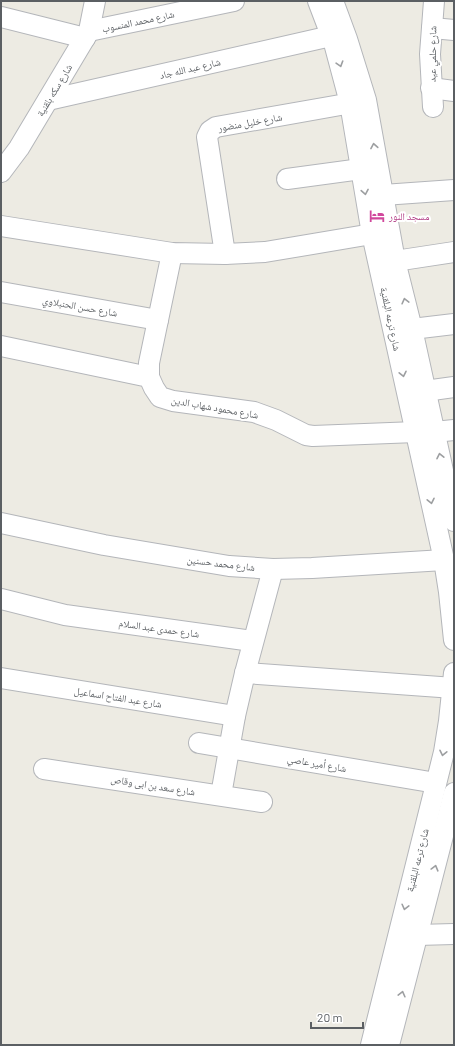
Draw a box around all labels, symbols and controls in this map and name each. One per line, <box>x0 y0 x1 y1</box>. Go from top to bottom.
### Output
street label: شارع محمد المنسوب <box>101 7 176 36</box>
street label: شارع حلمي عيد <box>426 25 441 82</box>
street label: شارع عبد الله جاد <box>158 55 222 82</box>
one-way arrow <box>335 60 344 67</box>
street label: شارع سكه بلقنية <box>34 61 75 119</box>
street label: شارع خليل منضور <box>216 110 284 135</box>
one-way arrow <box>371 143 379 150</box>
one-way arrow <box>360 189 369 195</box>
hotel icon: مسجد النور <box>368 207 386 225</box>
place label: مسجد النور <box>388 210 430 222</box>
street label: شارع ترعه البلقنية <box>377 286 404 353</box>
street label: شارع حسن الحنبلاوي <box>41 294 119 321</box>
one-way arrow <box>402 298 410 305</box>
one-way arrow <box>398 371 406 377</box>
street label: شارع محمود شهاب الدين <box>170 393 260 422</box>
one-way arrow <box>436 452 444 459</box>
one-way arrow <box>426 498 434 504</box>
street label: شارع محمد حسنين <box>186 553 256 574</box>
street label: شارع حمدى عبد السلام <box>118 616 200 642</box>
street label: شارع عبد الفتاح اسماعيل <box>73 684 163 711</box>
one-way arrow <box>440 750 448 757</box>
street label: شارع أمير عاصي <box>286 752 348 777</box>
street label: شارع سعد بن ابى وقاص <box>110 772 197 799</box>
street label: شارع ترعه البلقنية <box>403 827 432 893</box>
one-way arrow <box>430 865 439 872</box>
one-way arrow <box>401 903 410 910</box>
one-way arrow <box>398 990 406 997</box>
scale bar <box>311 1004 363 1030</box>
text: 20 m <box>317 1010 343 1024</box>

